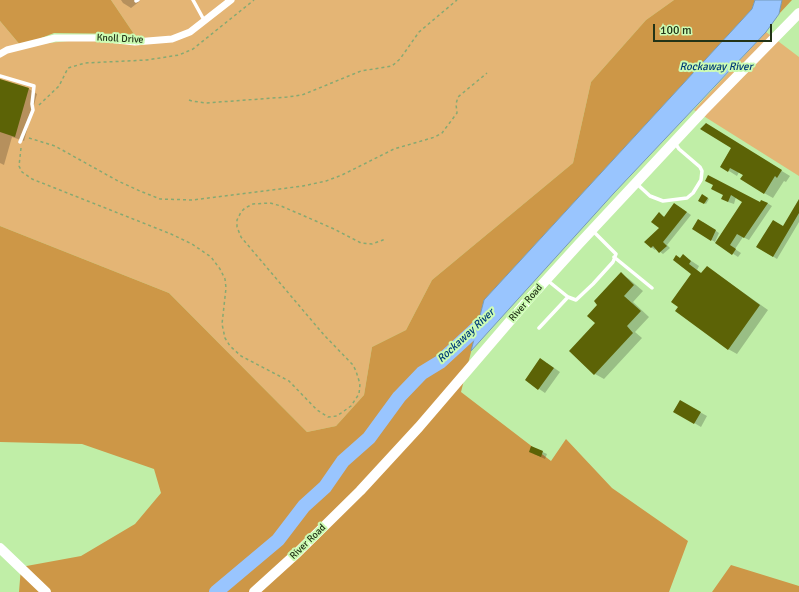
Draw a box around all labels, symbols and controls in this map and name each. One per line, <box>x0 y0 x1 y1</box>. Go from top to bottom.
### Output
scale bar <box>655 16 774 42</box>
text: 100 m <box>660 23 692 38</box>
street label: Knoll Drive <box>96 32 144 46</box>
water label: Rockaway River <box>679 60 753 74</box>
street label: River Road <box>507 282 545 324</box>
water label: Rockaway River <box>435 306 497 366</box>
street label: River Road <box>288 522 328 562</box>

